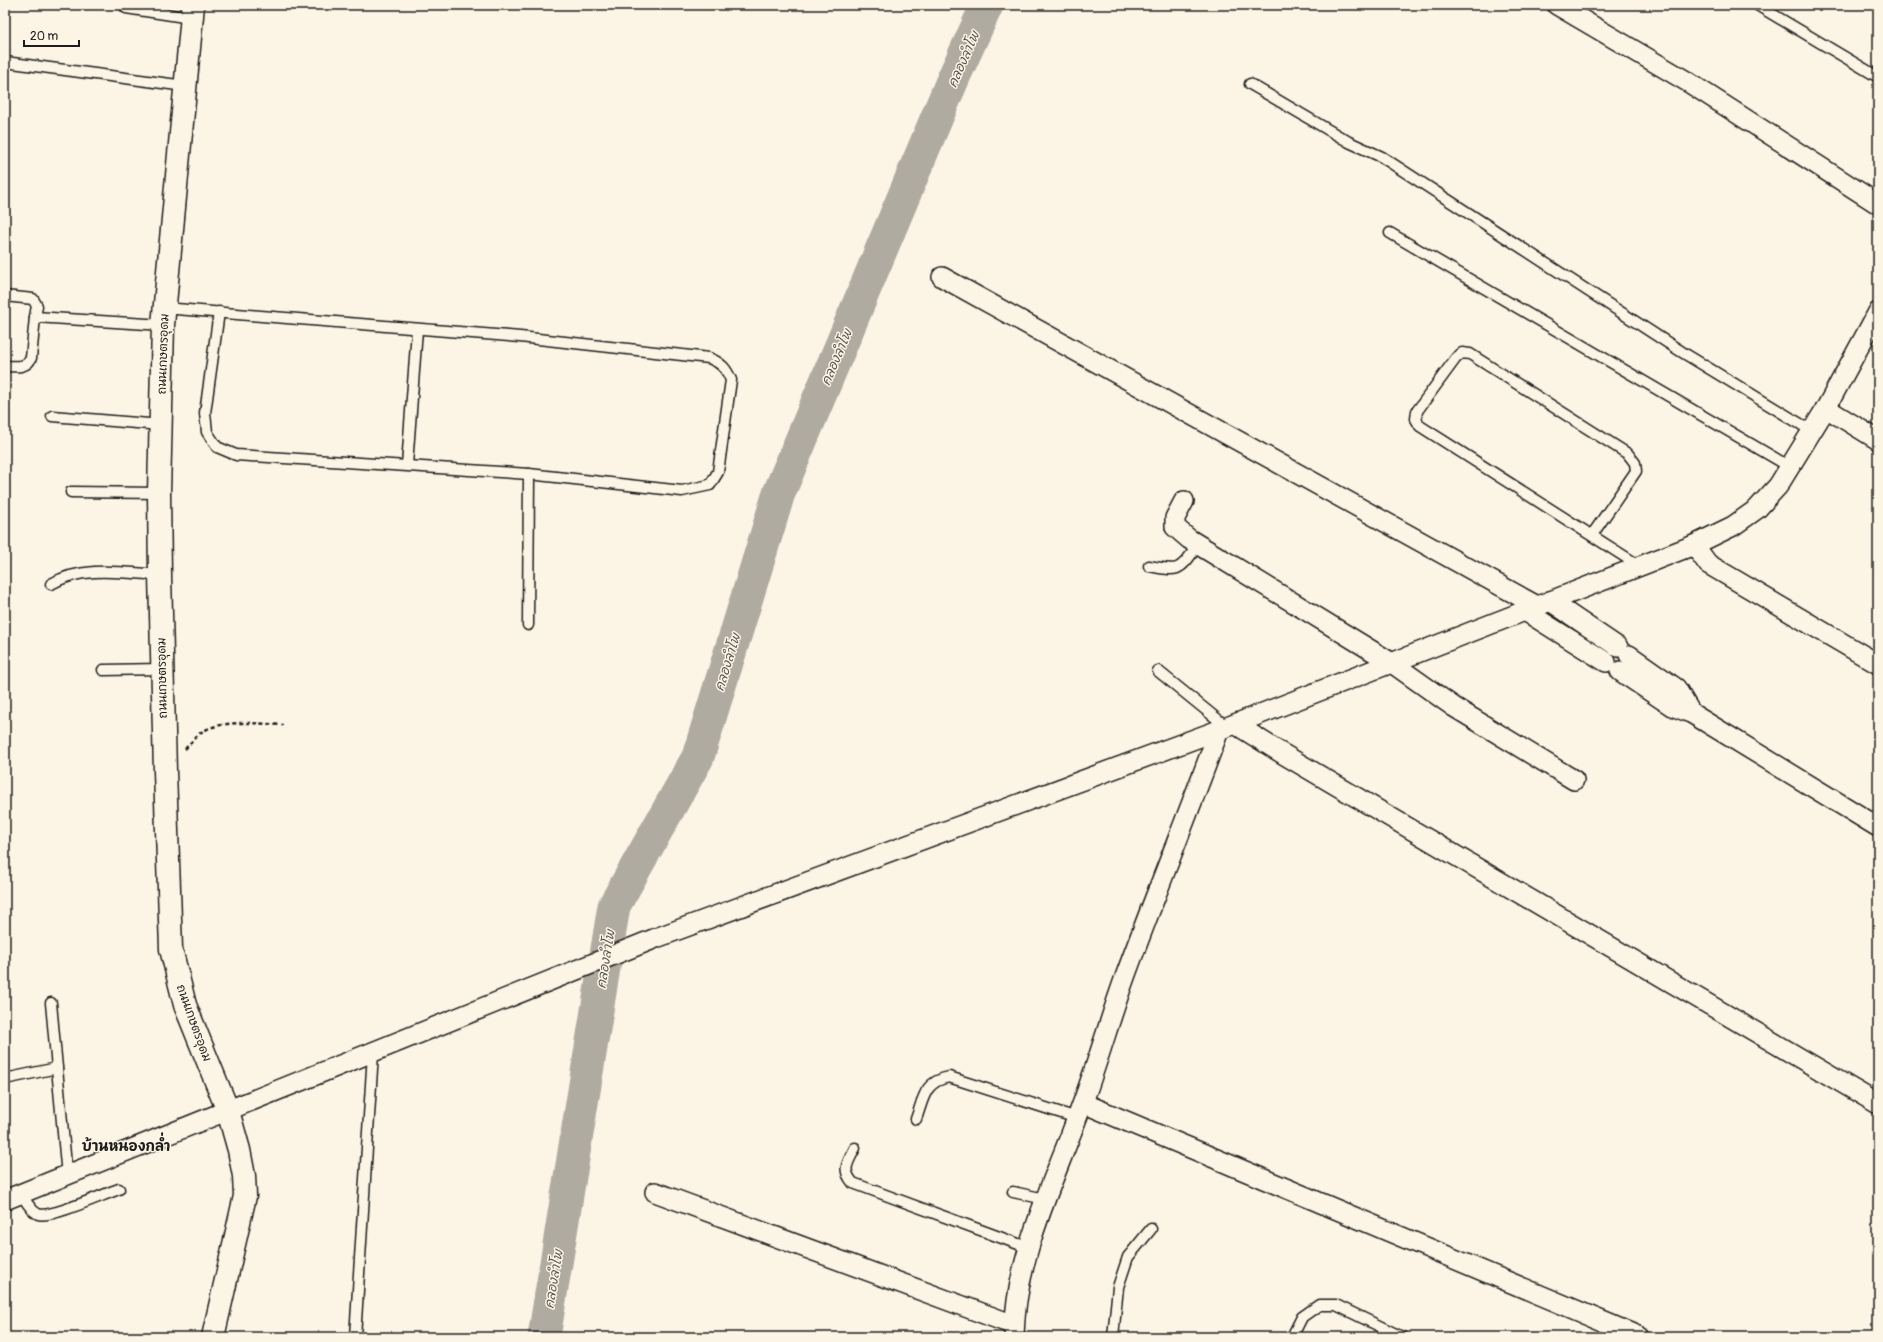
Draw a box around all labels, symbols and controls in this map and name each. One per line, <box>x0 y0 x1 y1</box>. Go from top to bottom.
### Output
scale bar <box>24 22 79 48</box>
water label: คลองลำโพ <box>944 27 984 90</box>
text: 20 m <box>30 29 59 44</box>
street label: ถนนเกษตรอุดม <box>155 313 173 395</box>
water label: คลองลำโพ <box>817 325 856 388</box>
water label: คลองลำโพ <box>711 630 745 693</box>
street label: ถนนเกษตรอุดม <box>154 637 172 719</box>
water label: คลองลำโพ <box>592 927 619 990</box>
street label: ถนนเกษตรอุดม <box>172 983 214 1064</box>
district label: บ้านหนองกล่ำ <box>82 1132 170 1155</box>
water label: คลองลำโพ <box>540 1247 567 1310</box>

